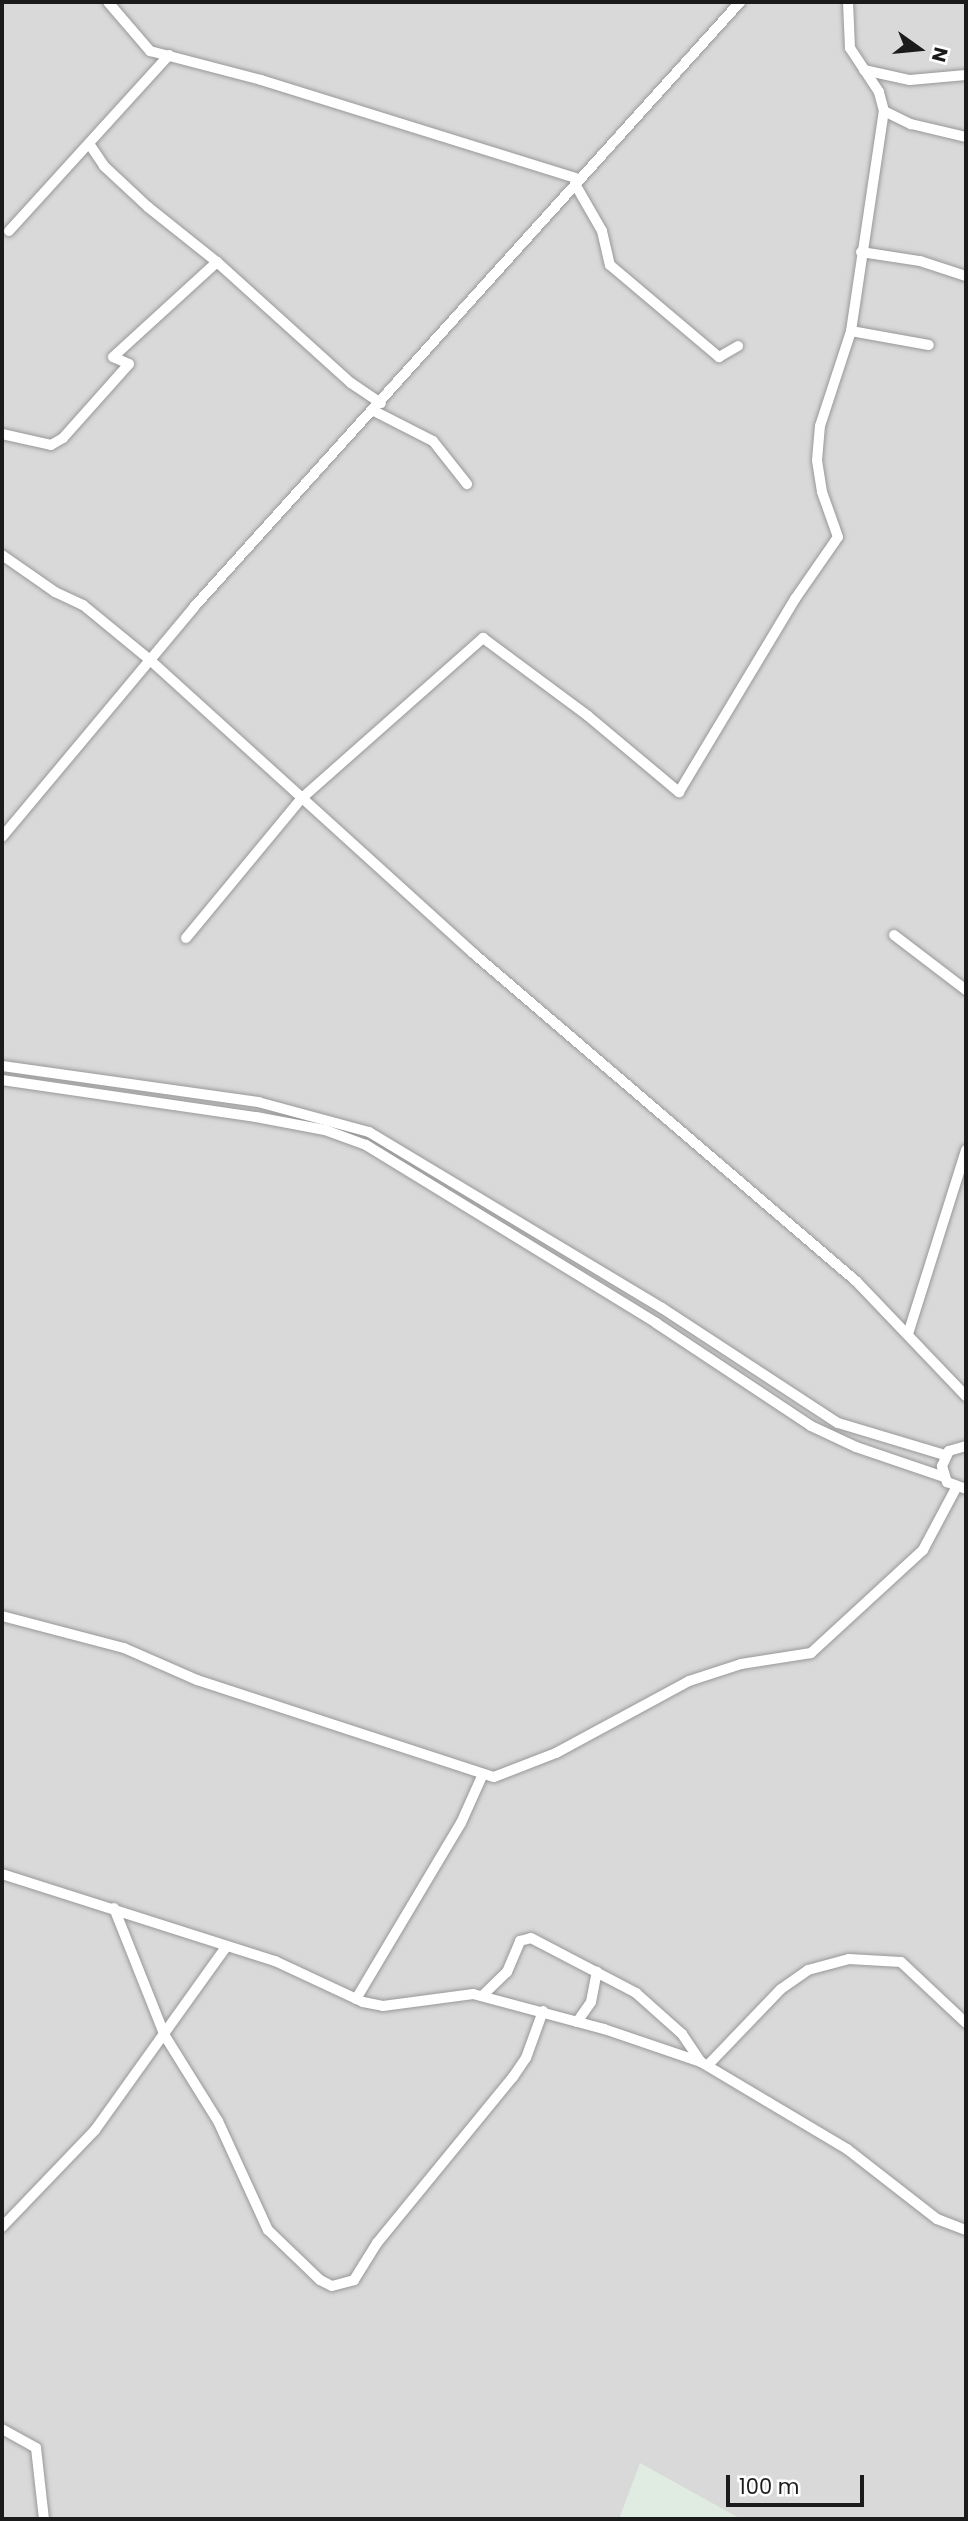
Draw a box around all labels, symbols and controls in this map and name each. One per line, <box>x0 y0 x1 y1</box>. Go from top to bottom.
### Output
north arrow <box>884 14 954 84</box>
text: N <box>925 44 955 65</box>
scale bar <box>730 2462 868 2506</box>
text: 100 m <box>739 2472 799 2501</box>

